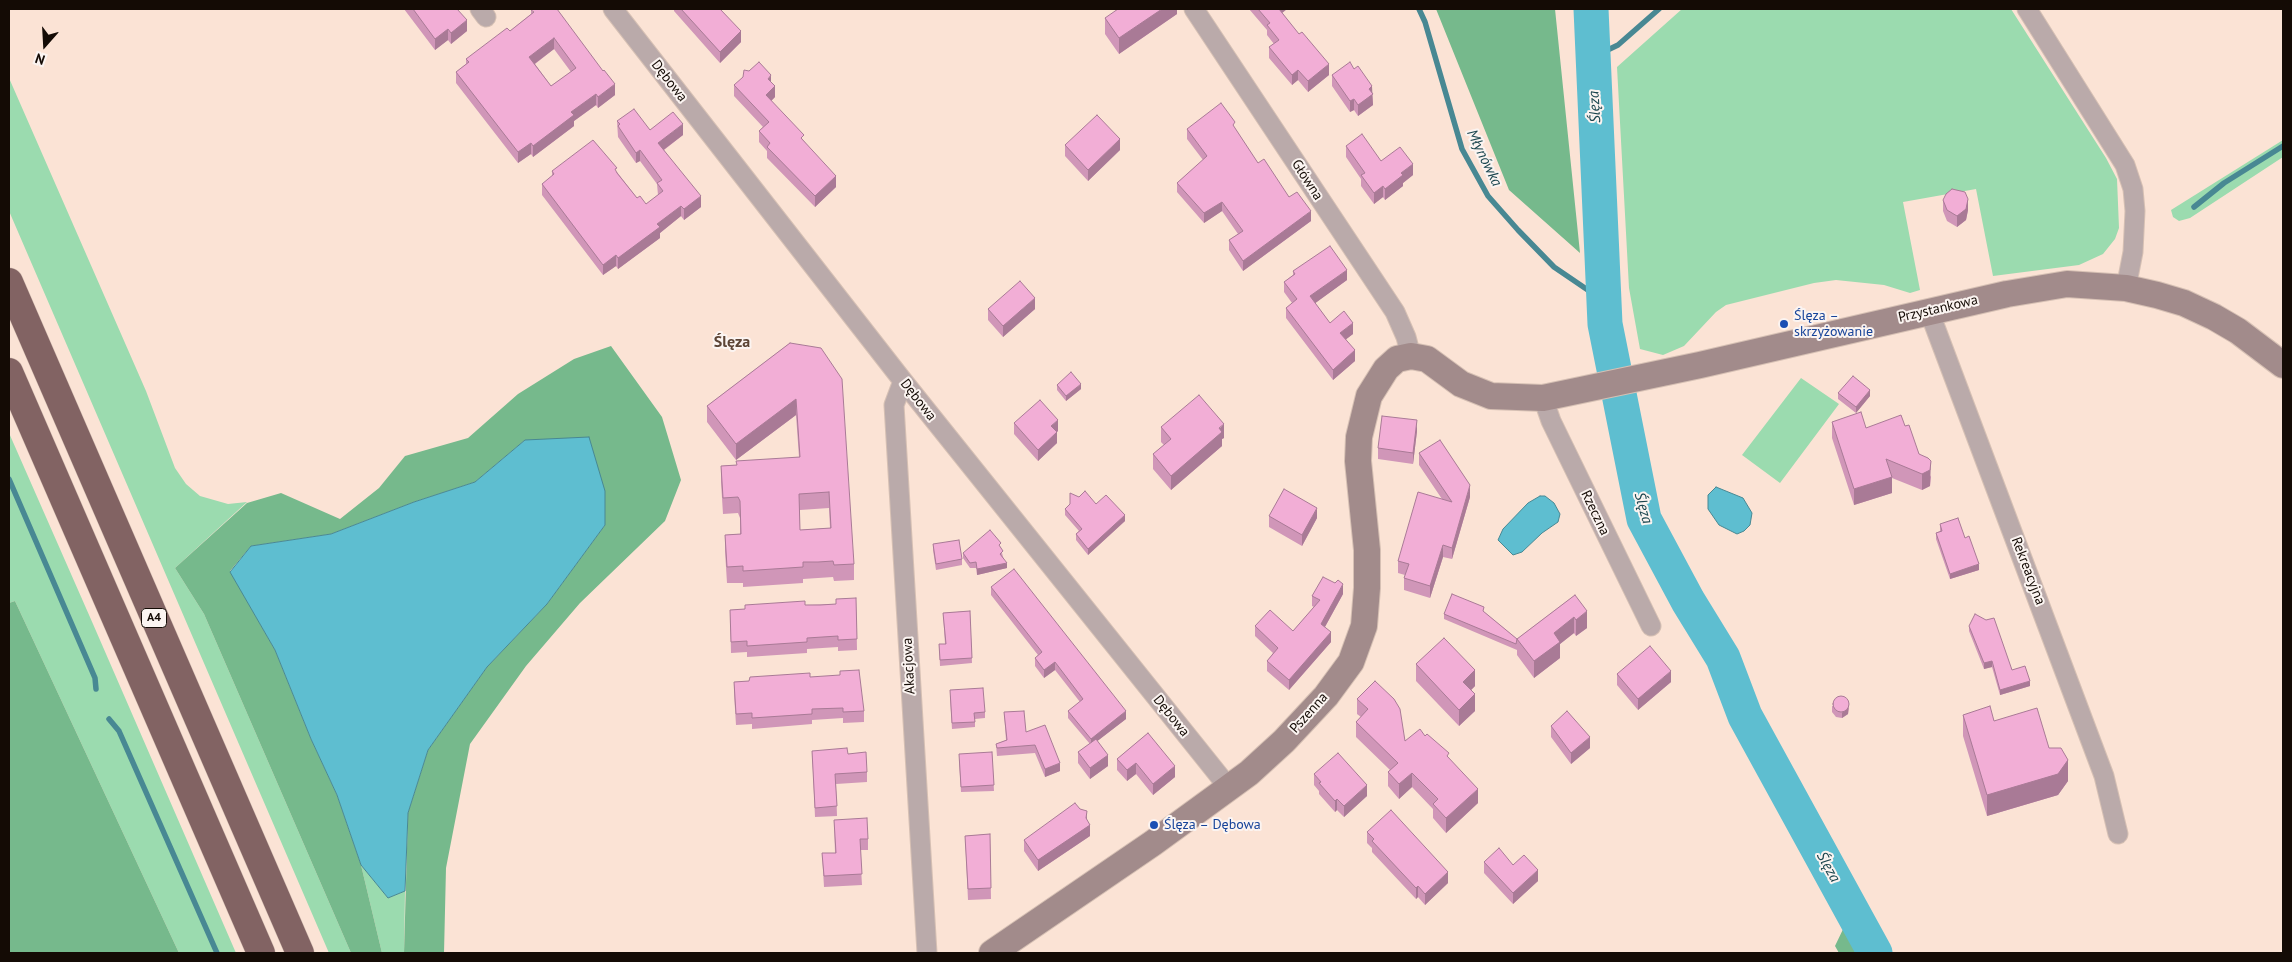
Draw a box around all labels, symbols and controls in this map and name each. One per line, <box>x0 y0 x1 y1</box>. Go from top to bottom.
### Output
north arrow <box>20 20 70 70</box>
text: N <box>33 49 47 69</box>
street label: Dębowa <box>647 57 691 105</box>
water label: Ślęza <box>1585 91 1605 123</box>
water label: Młynówka <box>1463 127 1505 189</box>
street label: Główna <box>1288 157 1326 203</box>
street label: Przystankowa <box>1897 292 1979 326</box>
place label: Ślęza – skrzyżowanie <box>1794 308 1873 341</box>
marker: Ślęza – skrzyżowanie <box>1778 318 1790 330</box>
district label: Ślęza <box>714 332 750 352</box>
street label: Dębowa <box>896 376 940 424</box>
street label: Rzeczna <box>1577 488 1613 538</box>
water label: Ślęza <box>1630 490 1656 526</box>
street label: Rekreacyjna <box>2007 535 2049 607</box>
road number: A4 <box>142 608 166 628</box>
street label: Akacjowa <box>899 637 919 695</box>
street label: Pszenna <box>1286 689 1332 737</box>
street label: Dębowa <box>1149 692 1193 740</box>
place label: Ślęza – Dębowa <box>1164 817 1261 833</box>
marker: Ślęza – Dębowa <box>1148 819 1160 831</box>
water label: Ślęza <box>1812 849 1844 885</box>

